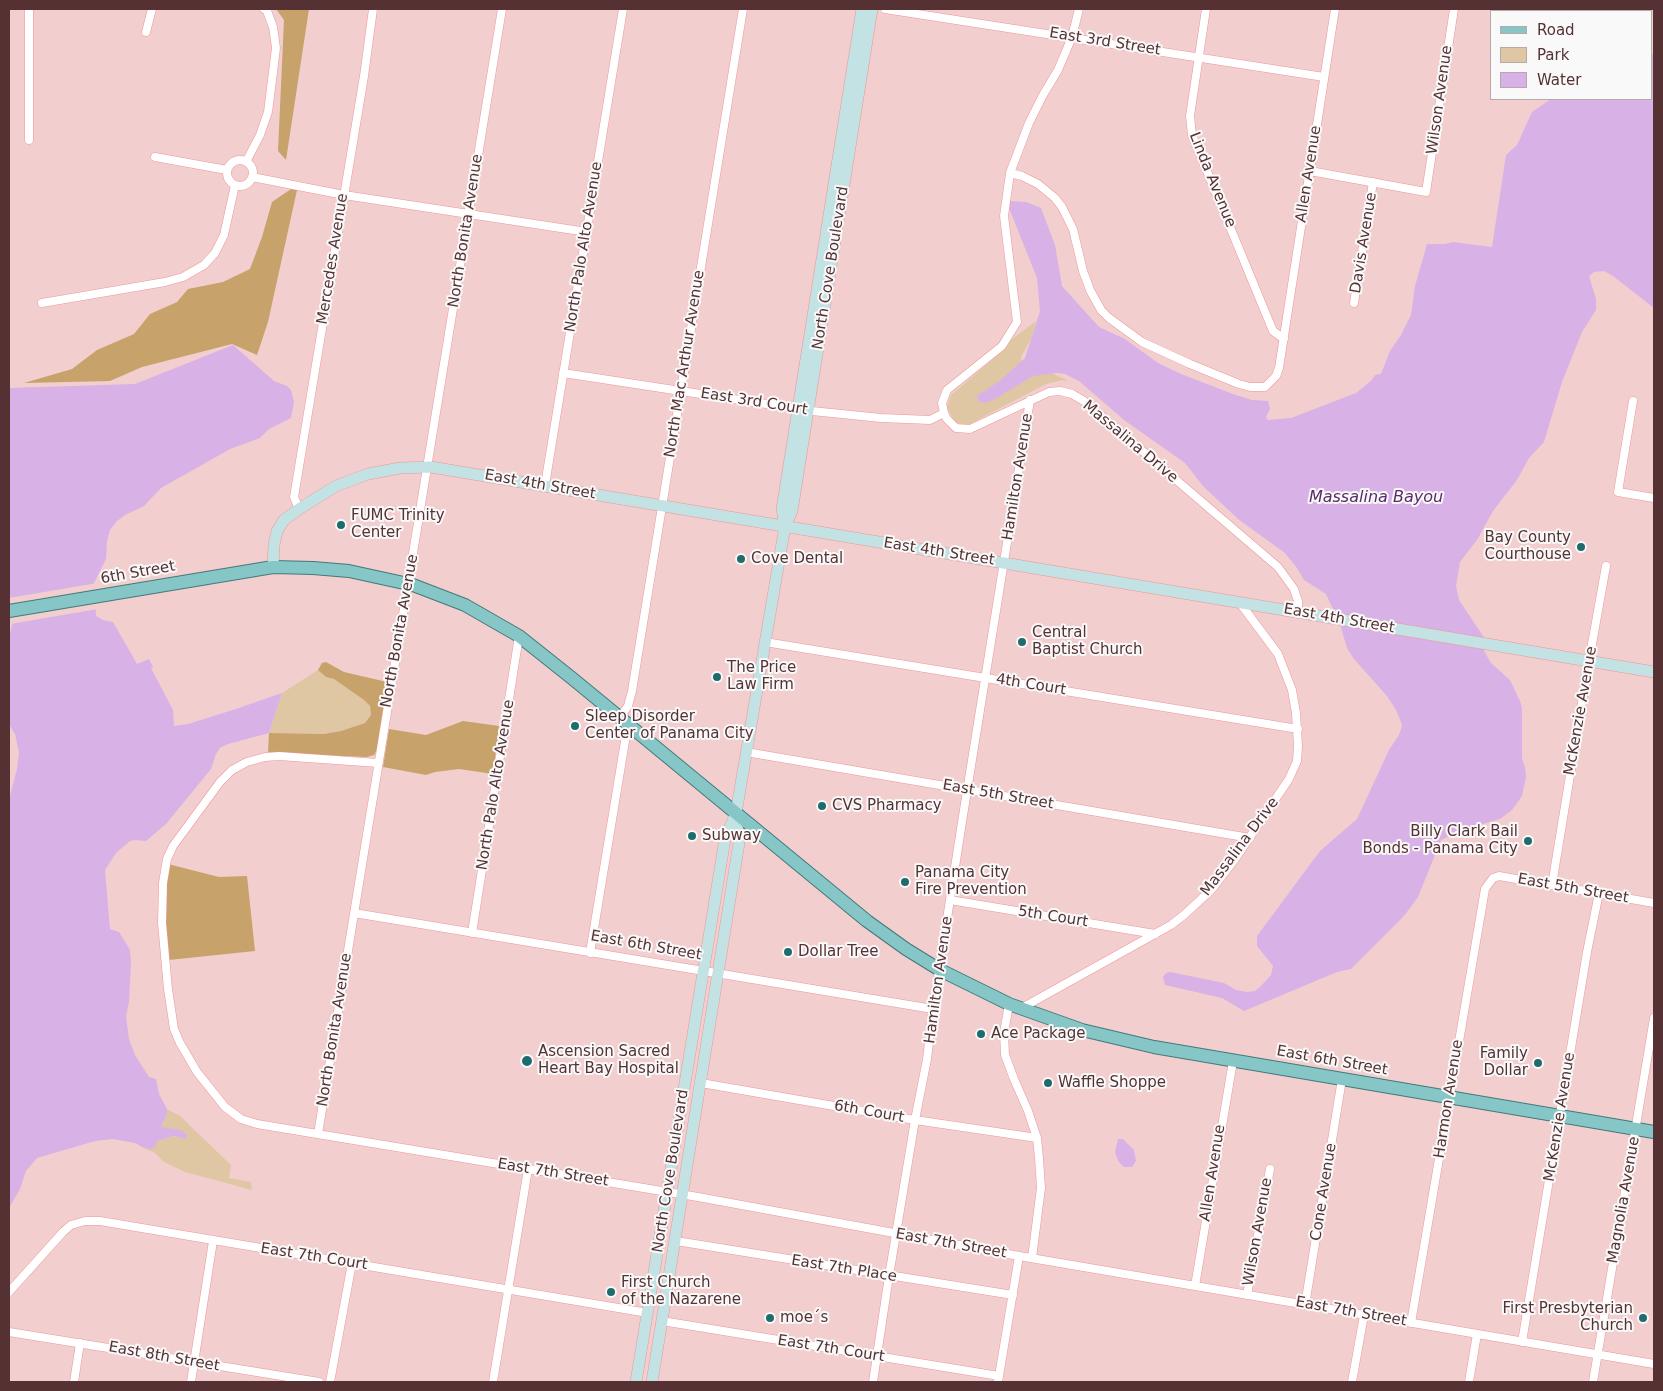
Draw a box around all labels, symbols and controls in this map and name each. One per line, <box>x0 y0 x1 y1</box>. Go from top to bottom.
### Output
legend <box>1490 10 1653 100</box>
text: Road <box>1537 21 1575 39</box>
street label: East 3rd Street <box>1048 24 1162 60</box>
street label: Wilson Avenue <box>1423 44 1457 156</box>
text: Park <box>1537 46 1569 64</box>
text: Water <box>1537 71 1581 89</box>
street label: Allen Avenue <box>1292 124 1326 224</box>
street label: Linda Avenue <box>1185 130 1239 230</box>
street label: North Bonita Avenue <box>445 153 487 309</box>
street label: North Palo Alto Avenue <box>562 160 606 334</box>
street label: North Cove Boulevard <box>809 185 853 351</box>
street label: Davis Avenue <box>1347 191 1381 295</box>
street label: Mercedes Avenue <box>314 192 352 326</box>
street label: North Mac Arthur Avenue <box>661 269 709 459</box>
street label: East 3rd Court <box>699 385 809 419</box>
street label: Massalina Drive <box>1079 397 1181 487</box>
street label: Hamilton Avenue <box>999 412 1037 542</box>
street label: East 4th Street <box>483 466 597 504</box>
water label: Massalina Bayou <box>1309 488 1443 508</box>
place label: FUMC Trinity Center <box>351 507 445 542</box>
marker: FUMC Trinity Center <box>335 519 347 531</box>
place label: Bay County Courthouse <box>1484 529 1571 564</box>
street label: East 4th Street <box>882 534 996 570</box>
marker: Bay County Courthouse <box>1575 541 1587 553</box>
place label: Cove Dental <box>751 550 843 568</box>
street label: North Bonita Avenue <box>378 553 422 709</box>
marker: Cove Dental <box>735 553 747 565</box>
street label: 6th Street <box>99 558 177 588</box>
street label: East 4th Street <box>1282 600 1396 638</box>
place label: Central Baptist Church <box>1032 624 1143 659</box>
marker: Central Baptist Church <box>1016 636 1028 648</box>
street label: McKenzie Avenue <box>1561 645 1601 777</box>
place label: The Price Law Firm <box>727 659 796 694</box>
marker: The Price Law Firm <box>711 671 723 683</box>
street label: 4th Court <box>995 671 1067 699</box>
street label: North Palo Alto Avenue <box>474 698 518 872</box>
place label: Sleep Disorder Center of Panama City <box>585 708 754 743</box>
marker: Sleep Disorder Center of Panama City <box>569 720 581 732</box>
street label: East 5th Street <box>941 776 1055 814</box>
street label: Massalina Drive <box>1197 794 1283 900</box>
place label: CVS Pharmacy <box>832 797 942 815</box>
marker: CVS Pharmacy <box>816 800 828 812</box>
place label: Billy Clark Bail Bonds - Panama City <box>1363 823 1518 858</box>
place label: Subway <box>702 827 761 845</box>
marker: Subway <box>686 830 698 842</box>
marker: Billy Clark Bail Bonds - Panama City <box>1522 835 1534 847</box>
place label: Panama City Fire Prevention <box>915 864 1027 899</box>
street label: East 5th Street <box>1516 870 1630 908</box>
marker: Panama City Fire Prevention <box>899 876 911 888</box>
street label: 5th Court <box>1017 903 1089 931</box>
street label: Hamilton Avenue <box>921 915 957 1045</box>
street label: East 6th Street <box>589 927 703 965</box>
place label: Dollar Tree <box>798 943 878 961</box>
marker: Dollar Tree <box>782 946 794 958</box>
street label: North Bonita Avenue <box>314 952 356 1108</box>
place label: Ace Package <box>991 1025 1085 1043</box>
marker: Ace Package <box>975 1028 987 1040</box>
street label: Harmon Avenue <box>1431 1038 1467 1160</box>
street label: East 6th Street <box>1275 1042 1389 1080</box>
place label: Ascension Sacred Heart Bay Hospital <box>538 1043 679 1078</box>
place label: Family Dollar <box>1480 1045 1528 1080</box>
street label: McKenzie Avenue <box>1541 1051 1579 1183</box>
marker: Ascension Sacred Heart Bay Hospital <box>520 1054 534 1068</box>
marker: Family Dollar <box>1532 1057 1544 1069</box>
place label: Waffle Shoppe <box>1058 1074 1166 1092</box>
marker: Waffle Shoppe <box>1042 1077 1054 1089</box>
street label: North Cove Boulevard <box>649 1088 693 1254</box>
street label: 6th Court <box>833 1097 905 1127</box>
street label: Allen Avenue <box>1196 1123 1230 1223</box>
street label: Magnolia Avenue <box>1604 1135 1644 1265</box>
street label: Cone Avenue <box>1307 1142 1341 1242</box>
street label: East 7th Street <box>496 1155 610 1191</box>
street label: Wilson Avenue <box>1240 1176 1276 1288</box>
street label: East 7th Street <box>894 1225 1008 1263</box>
street label: East 7th Court <box>259 1240 369 1274</box>
street label: East 7th Place <box>790 1252 898 1286</box>
place label: First Church of the Nazarene <box>621 1274 741 1309</box>
marker: First Church of the Nazarene <box>605 1286 617 1298</box>
street label: East 7th Street <box>1294 1293 1408 1331</box>
place label: First Presbyterian Church <box>1502 1300 1633 1335</box>
place label: moe´s <box>780 1309 828 1327</box>
marker: moe´s <box>764 1312 776 1324</box>
marker: First Presbyterian Church <box>1637 1312 1649 1324</box>
street label: East 7th Court <box>776 1332 886 1366</box>
street label: East 8th Street <box>107 1338 221 1376</box>

